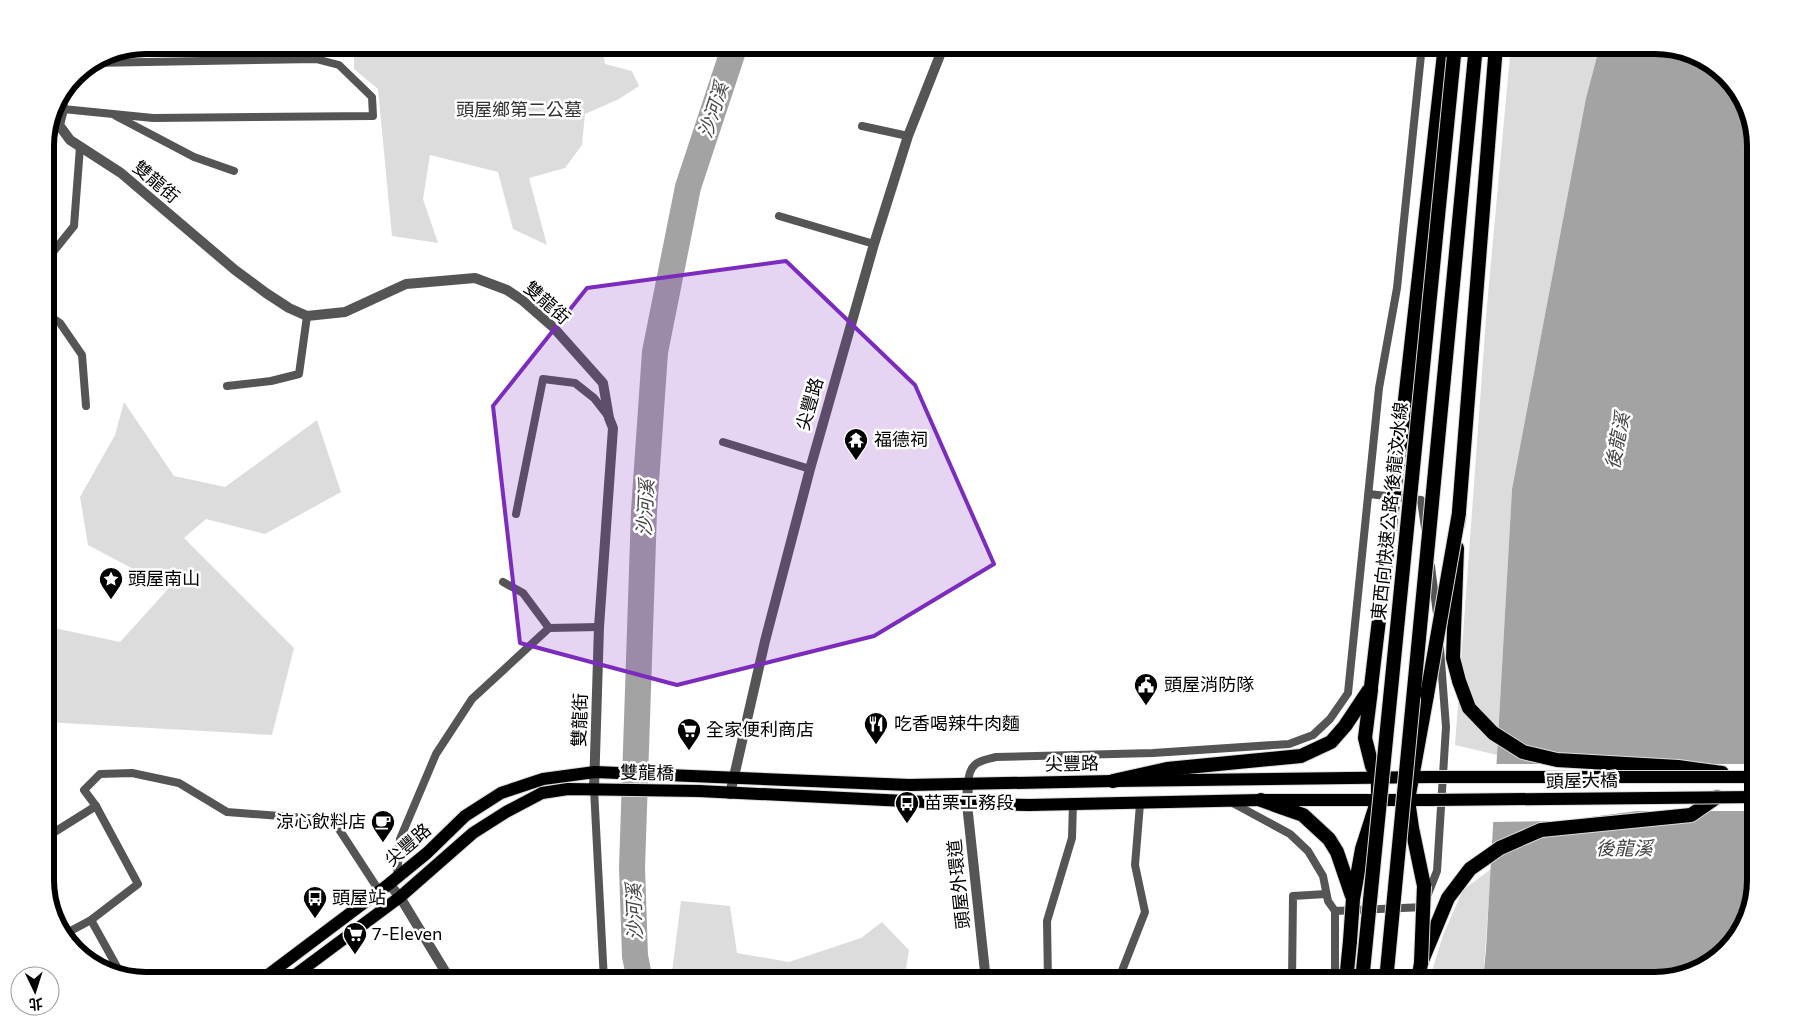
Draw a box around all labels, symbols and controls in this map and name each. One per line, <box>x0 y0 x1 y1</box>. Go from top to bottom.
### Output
water label: 沙河溪 <box>693 76 733 141</box>
park label: 頭屋鄉第二公墓 <box>456 98 582 120</box>
street label: 雙龍街 <box>129 155 184 207</box>
street label: 雙龍街 <box>520 276 575 328</box>
street label: 尖豐路 <box>791 375 827 433</box>
street label: 東西向快速公路 後龍汶水線 <box>1367 401 1411 621</box>
water label: 後龍溪 <box>1600 408 1634 471</box>
temple icon: 福德祠 <box>843 427 869 461</box>
place label: 福德祠 <box>874 428 928 450</box>
water label: 沙河溪 <box>632 476 658 537</box>
place icon: 頭屋南山 <box>98 566 124 600</box>
place label: 頭屋南山 <box>128 567 200 589</box>
public building icon: 頭屋消防隊 <box>1133 672 1159 706</box>
place label: 頭屋消防隊 <box>1164 673 1254 695</box>
street label: 雙龍街 <box>567 693 591 747</box>
restaurant icon: 吃香喝辣牛肉麵 <box>863 711 889 745</box>
place label: 吃香喝辣牛肉麵 <box>894 712 1020 734</box>
supermarket icon: 全家便利商店 <box>676 717 702 751</box>
place label: 全家便利商店 <box>706 718 814 740</box>
street label: 尖豐路 <box>1045 752 1099 774</box>
street label: 雙龍橋 <box>620 761 674 783</box>
street label: 頭屋大橋 <box>1546 768 1618 792</box>
bus stop icon: 苗栗工務段 <box>894 790 920 824</box>
place label: 苗栗工務段 <box>924 791 1014 813</box>
cafe icon: 涼心飲料店 <box>370 809 396 843</box>
place label: 涼心飲料店 <box>276 810 366 832</box>
street label: 尖豐路 <box>380 818 435 870</box>
water label: 後龍溪 <box>1595 836 1655 859</box>
street label: 頭屋外環道 <box>942 838 974 930</box>
water label: 沙河溪 <box>621 880 646 941</box>
bus stop icon: 頭屋站 <box>302 885 328 919</box>
place label: 頭屋站 <box>332 886 386 908</box>
supermarket icon: 7-Eleven <box>342 921 368 955</box>
place label: 7-Eleven <box>372 922 442 944</box>
north arrow <box>10 966 60 1016</box>
text: 北 <box>28 995 44 1013</box>

